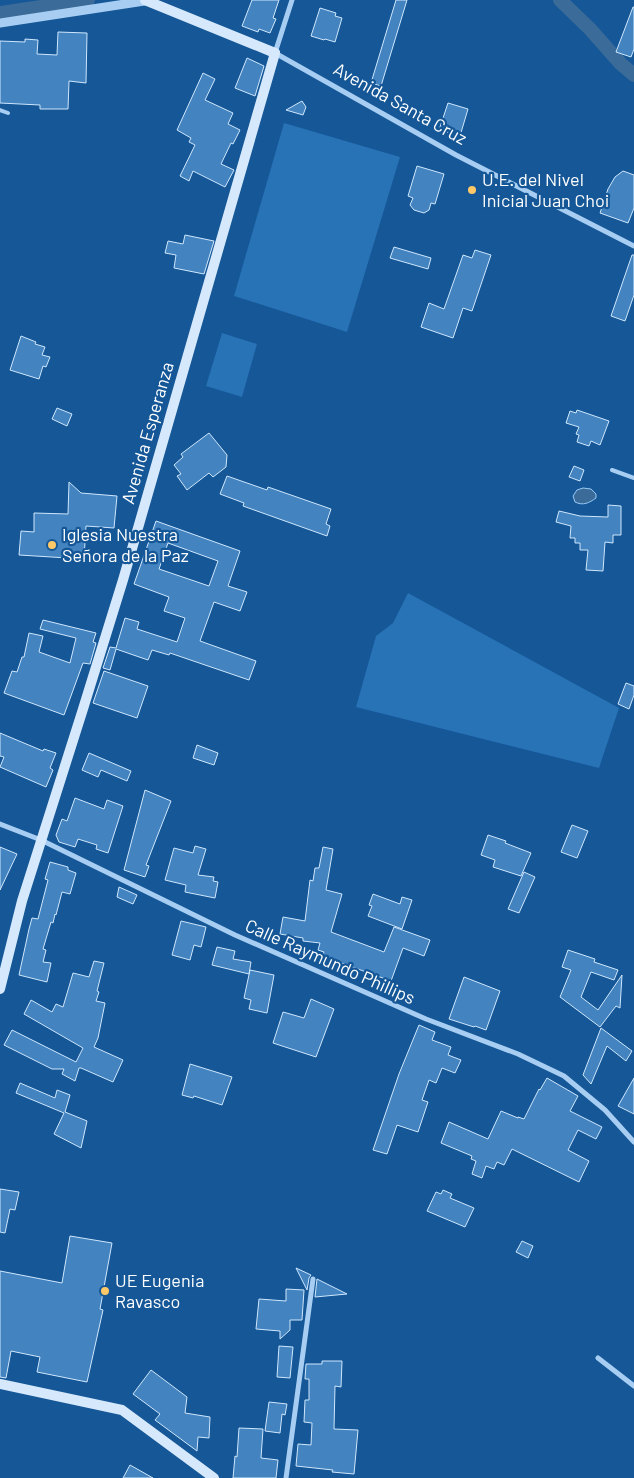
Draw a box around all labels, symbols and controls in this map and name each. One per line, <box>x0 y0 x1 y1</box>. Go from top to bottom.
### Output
street label: Avenida Santa Cruz <box>330 57 471 149</box>
place label: U.E. del Nivel Inicial Juan Choi <box>482 168 609 211</box>
marker: U.E. del Nivel Inicial Juan Choi <box>466 184 478 196</box>
street label: Avenida Esperanza <box>116 359 178 506</box>
place label: Iglesia Nuestra Señora de la Paz <box>62 523 189 566</box>
marker: Iglesia Nuestra Señora de la Paz <box>46 539 58 551</box>
street label: Calle Raymundo Phillips <box>242 914 419 1008</box>
place label: UE Eugenia Ravasco <box>115 1269 204 1312</box>
marker: UE Eugenia Ravasco <box>99 1285 111 1297</box>

